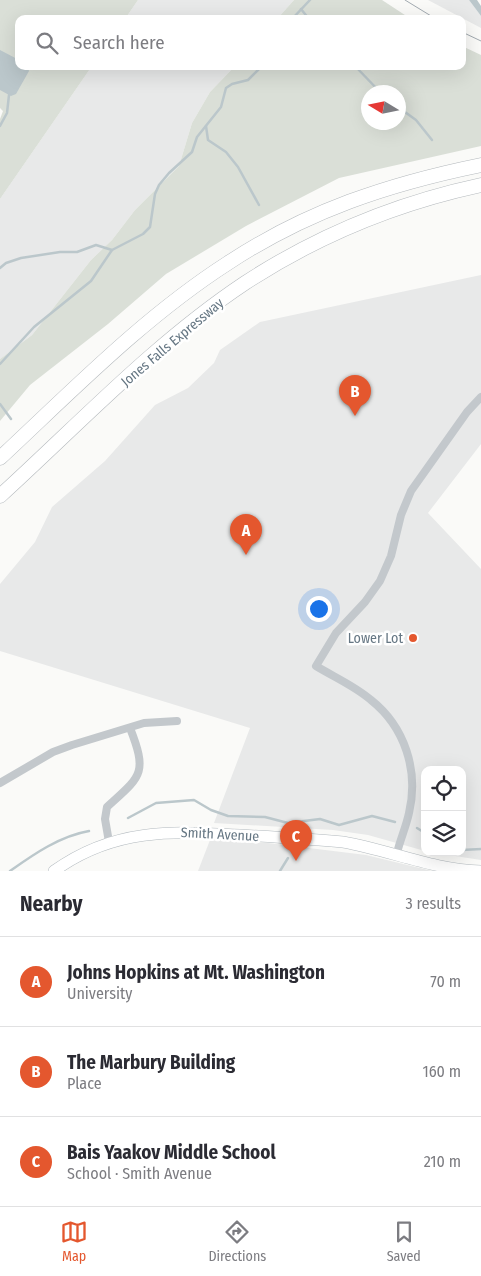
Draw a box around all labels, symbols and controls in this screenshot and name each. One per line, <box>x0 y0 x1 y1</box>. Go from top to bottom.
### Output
search box <box>15 15 466 70</box>
icon: search <box>33 29 61 57</box>
text: Search here <box>73 31 165 54</box>
north arrow <box>361 85 406 130</box>
street label: Jones Falls Expressway <box>118 294 228 390</box>
pin: B <box>339 375 371 416</box>
pin: A <box>230 514 262 555</box>
your location <box>306 596 332 622</box>
place label: Lower Lot <box>348 630 403 647</box>
marker: Lower Lot <box>407 632 419 644</box>
map controls <box>421 766 466 856</box>
button: locate <box>421 766 466 811</box>
button: layers <box>421 811 466 856</box>
pin: C <box>280 820 312 861</box>
street label: Smith Avenue <box>180 824 260 845</box>
text: Nearby <box>20 891 82 917</box>
text: 3 results <box>405 894 461 913</box>
text: Johns Hopkins at Mt. Washington <box>67 961 325 984</box>
text: A <box>32 972 40 991</box>
text: 70 m <box>430 972 461 991</box>
text: University <box>67 984 132 1003</box>
text: The Marbury Building <box>67 1051 235 1074</box>
text: B <box>32 1062 40 1081</box>
text: 160 m <box>422 1062 461 1081</box>
text: Place <box>67 1074 102 1093</box>
text: Bais Yaakov Middle School <box>67 1141 276 1164</box>
text: C <box>32 1152 40 1171</box>
text: 210 m <box>424 1152 461 1171</box>
text: School · Smith Avenue <box>67 1164 212 1183</box>
tab: Map <box>60 1218 88 1265</box>
tab: Directions <box>208 1218 266 1265</box>
tab: Saved <box>387 1218 421 1265</box>

